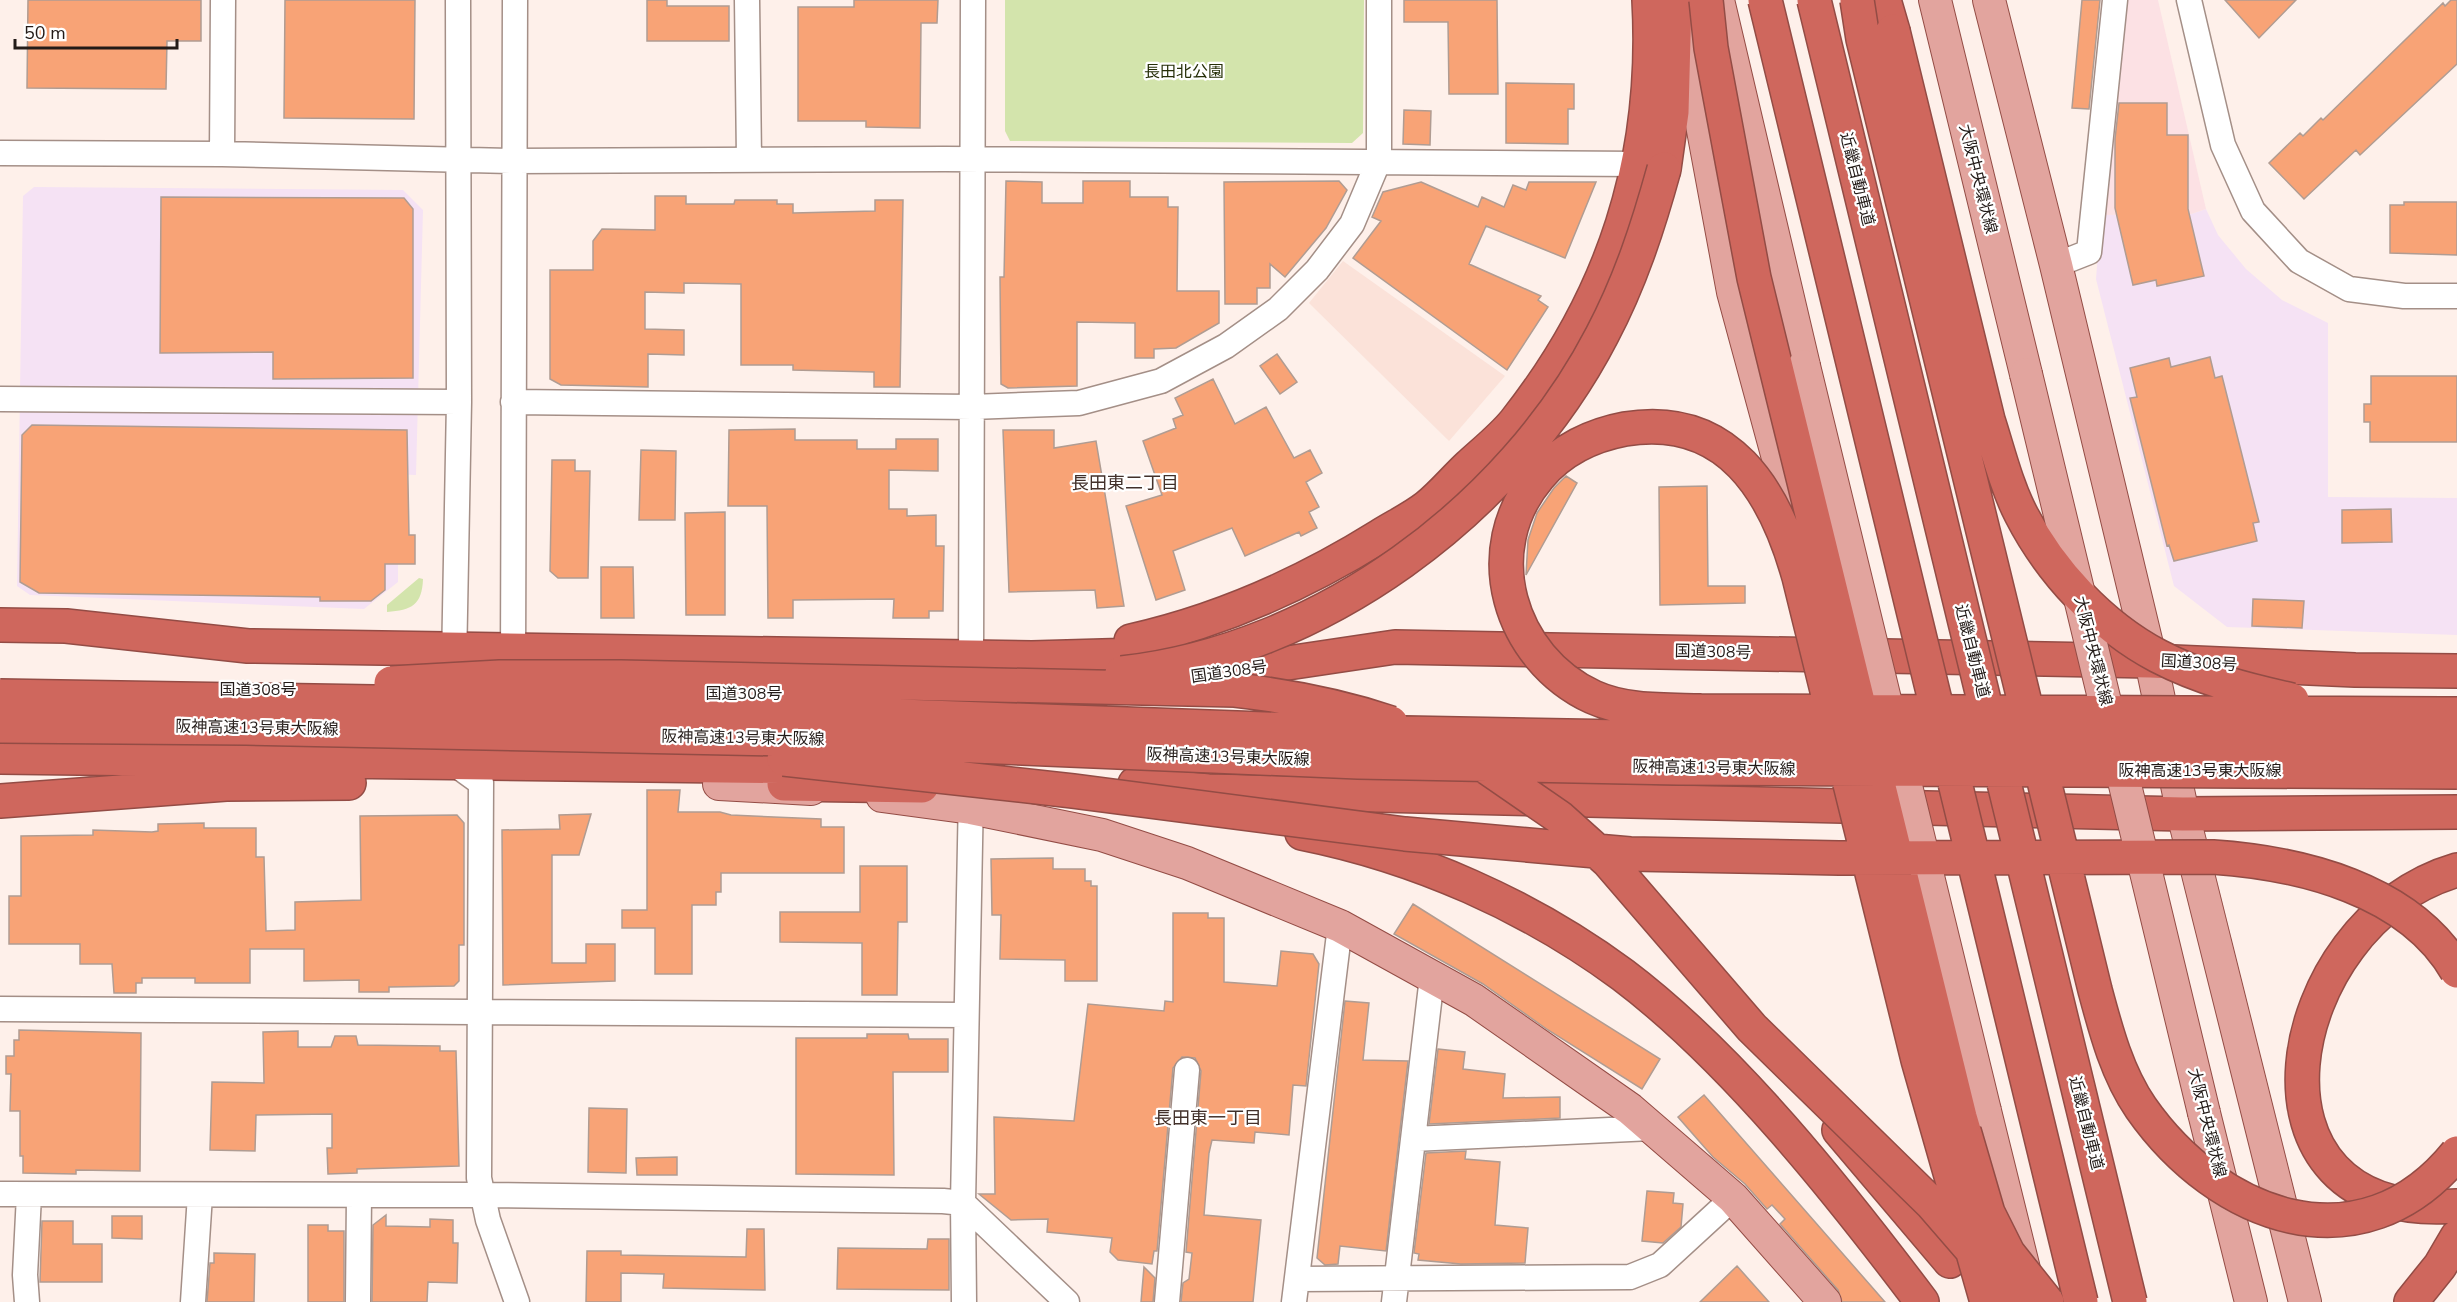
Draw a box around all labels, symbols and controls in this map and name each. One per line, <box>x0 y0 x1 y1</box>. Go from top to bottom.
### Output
scale bar <box>15 12 177 50</box>
text: 50 m <box>24 21 66 45</box>
park label: 長田北公園 <box>1144 61 1224 83</box>
street label: 大阪中央環状線 <box>1954 122 2002 236</box>
street label: 近畿自動車道 <box>1835 130 1879 228</box>
district label: 長田東二丁目 <box>1071 471 1179 495</box>
street label: 大阪中央環状線 <box>2069 594 2117 708</box>
street label: 近畿自動車道 <box>1950 602 1994 700</box>
street label: 国道308号 <box>1674 640 1752 664</box>
street label: 国道308号 <box>2160 650 2238 676</box>
street label: 国道308号 <box>1189 656 1269 688</box>
street label: 国道308号 <box>220 679 296 701</box>
street label: 国道308号 <box>706 683 782 705</box>
street label: 阪神高速13号東大阪線 <box>175 716 339 740</box>
street label: 阪神高速13号東大阪線 <box>661 726 825 750</box>
street label: 阪神高速13号東大阪線 <box>1146 743 1310 771</box>
street label: 阪神高速13号東大阪線 <box>1632 756 1796 780</box>
street label: 阪神高速13号東大阪線 <box>2118 760 2282 782</box>
street label: 大阪中央環状線 <box>2183 1066 2231 1180</box>
street label: 近畿自動車道 <box>2064 1074 2108 1172</box>
district label: 長田東一丁目 <box>1154 1106 1262 1130</box>

